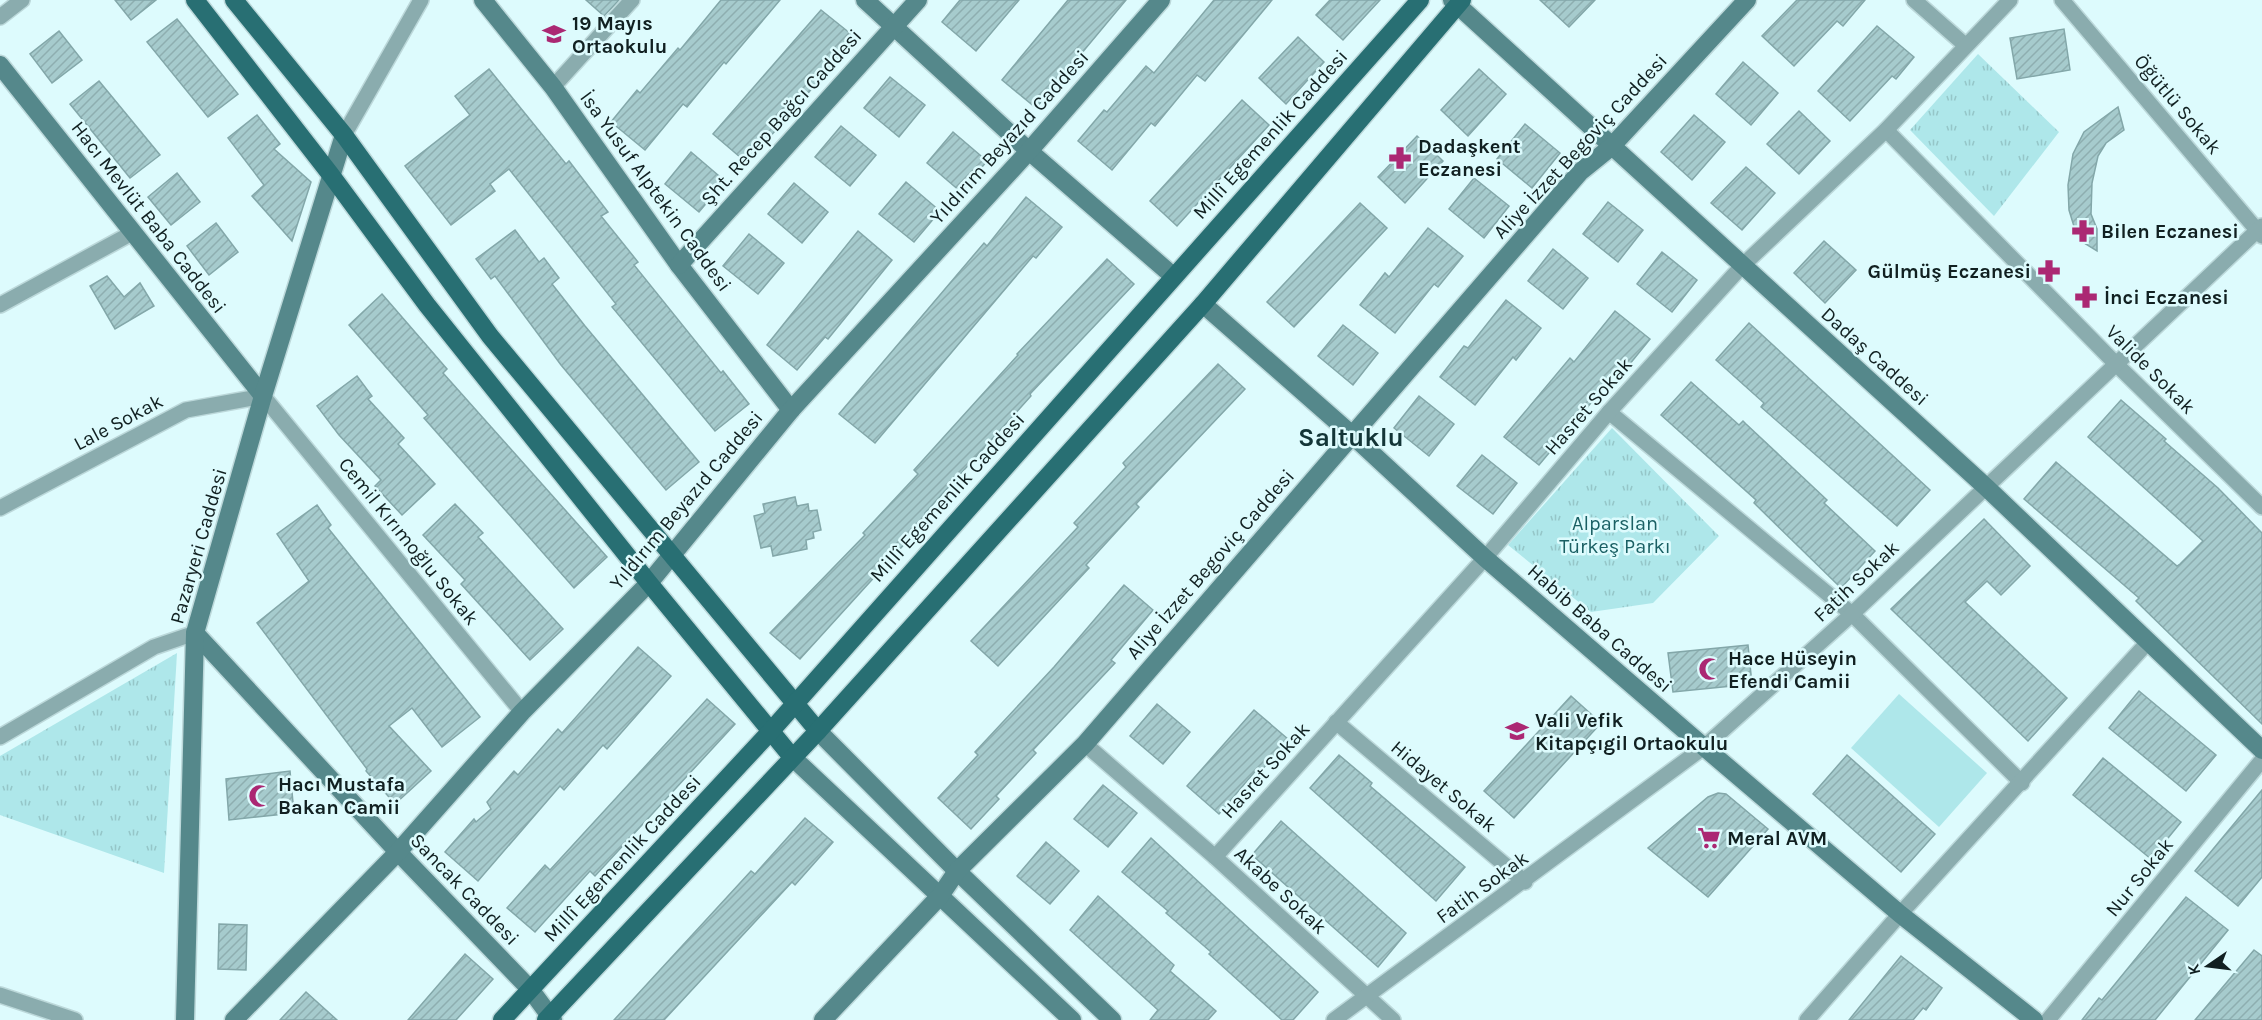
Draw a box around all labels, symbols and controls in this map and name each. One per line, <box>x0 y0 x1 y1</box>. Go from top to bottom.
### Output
place label: 19 Mayıs Ortaokulu <box>572 12 667 58</box>
school or university icon: 19 Mayıs Ortaokulu <box>541 21 567 47</box>
street label: Şht. Recep Bağcı Caddesi <box>696 25 867 210</box>
street label: Millî Egemenlik Caddesi <box>1188 45 1353 224</box>
street label: Yıldırım Beyazıd Caddesi <box>925 46 1093 229</box>
street label: Aliye İzzet Begoviç Caddesi <box>1489 49 1672 243</box>
street label: Öğütlü Sokak <box>2129 50 2226 159</box>
street label: İsa Yusuf Alptekin Caddesi <box>575 87 736 296</box>
street label: Hacı Mevlüt Baba Caddesi <box>66 117 231 318</box>
place label: Dadaşkent Eczanesi <box>1418 135 1521 181</box>
pharmacy icon: Dadaşkent Eczanesi <box>1387 145 1413 171</box>
pharmacy icon: Bilen Eczanesi <box>2070 218 2096 244</box>
place label: Bilen Eczanesi <box>2101 220 2239 243</box>
pharmacy icon: Gülmüş Eczanesi <box>2036 258 2062 284</box>
place label: Gülmüş Eczanesi <box>1868 260 2031 283</box>
pharmacy icon: İnci Eczanesi <box>2073 284 2099 310</box>
place label: İnci Eczanesi <box>2104 286 2229 309</box>
street label: Dadaş Caddesi <box>1816 302 1933 410</box>
street label: Valide Sokak <box>2101 320 2200 419</box>
street label: Hasret Sokak <box>1540 353 1637 460</box>
street label: Lale Sokak <box>70 389 167 455</box>
street label: Yıldırım Beyazıd Caddesi <box>605 406 768 594</box>
street label: Millî Egemenlik Caddesi <box>865 408 1030 587</box>
district label: Saltuklu <box>1298 422 1404 453</box>
street label: Cemil Kırımoğlu Sokak <box>334 453 483 630</box>
street label: Aliye İzzet Begoviç Caddesi <box>1122 465 1299 664</box>
street label: Pazaryeri Caddesi <box>165 466 232 627</box>
park label: Alparslan Türkeş Parkı <box>1559 512 1671 558</box>
street label: Fatih Sokak <box>1809 536 1904 627</box>
street label: Habib Baba Caddesi <box>1523 559 1676 697</box>
place label: Hace Hüseyin Efendi Camii <box>1728 647 1857 693</box>
mosque icon: Hace Hüseyin Efendi Camii <box>1697 656 1723 682</box>
place label: Vali Vefik Kitapçıgil Ortaokulu <box>1535 709 1728 755</box>
street label: Hasret Sokak <box>1216 718 1314 823</box>
school or university icon: Vali Vefik Kitapçıgil Ortaokulu <box>1504 718 1530 744</box>
street label: Hidayet Sokak <box>1386 736 1501 837</box>
street label: Millî Egemenlik Caddesi <box>539 770 706 947</box>
place label: Hacı Mustafa Bakan Camii <box>278 773 405 819</box>
mosque icon: Hacı Mustafa Bakan Camii <box>247 783 273 809</box>
supermarket icon: Meral AVM <box>1696 825 1722 851</box>
place label: Meral AVM <box>1727 827 1827 850</box>
street label: Sancak Caddesi <box>406 829 524 950</box>
street label: Nur Sokak <box>2101 833 2178 921</box>
street label: Akabe Sokak <box>1230 842 1331 939</box>
street label: Fatih Sokak <box>1432 846 1533 928</box>
north arrow <box>2178 936 2238 996</box>
text: K <box>2183 962 2204 977</box>

